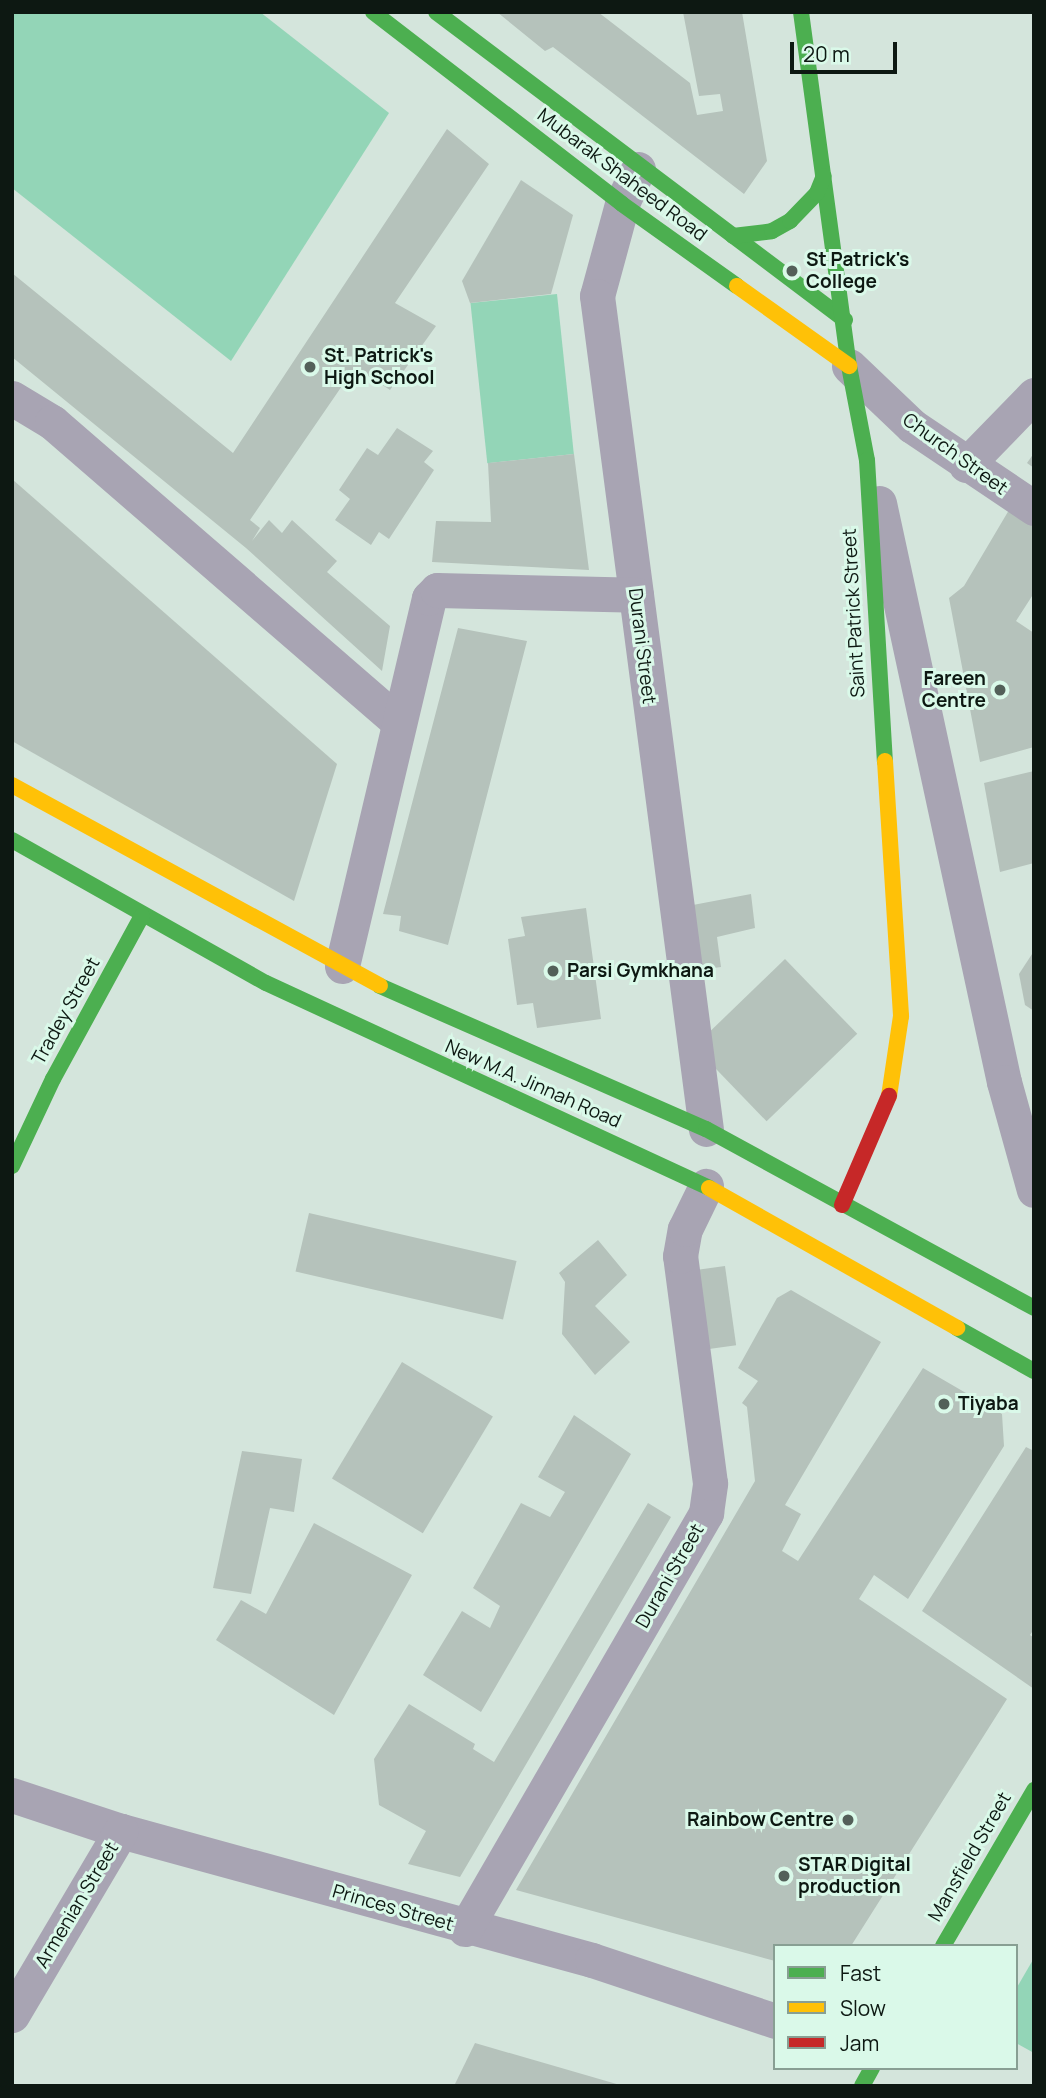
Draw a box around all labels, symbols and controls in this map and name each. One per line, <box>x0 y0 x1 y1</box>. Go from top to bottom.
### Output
scale bar <box>794 28 901 72</box>
text: 20 m <box>803 40 850 68</box>
street label: Mubarak Shaheed Road <box>533 104 711 246</box>
place label: St Patrick's College <box>806 249 909 293</box>
marker: St Patrick's College <box>784 263 800 279</box>
place label: St. Patrick's High School <box>324 345 435 389</box>
marker: St. Patrick's High School <box>302 359 318 375</box>
street label: Church Street <box>898 408 1012 500</box>
street label: Saint Patrick Street <box>838 528 870 698</box>
street label: Durani Street <box>624 587 660 705</box>
place label: Fareen Centre <box>922 668 986 712</box>
marker: Fareen Centre <box>992 682 1008 698</box>
street label: Tradey Street <box>27 953 105 1069</box>
place label: Parsi Gymkhana <box>567 960 714 982</box>
marker: Parsi Gymkhana <box>545 963 561 979</box>
street label: New M.A. Jinnah Road <box>442 1035 624 1133</box>
place label: Tiyaba <box>958 1393 1019 1415</box>
marker: Tiyaba <box>936 1396 952 1412</box>
street label: Durani Street <box>631 1520 709 1632</box>
street label: Mansfield Street <box>924 1788 1016 1926</box>
place label: Rainbow Centre <box>687 1809 834 1831</box>
marker: Rainbow Centre <box>840 1812 856 1828</box>
street label: Armenian Street <box>30 1838 124 1972</box>
place label: STAR Digital production <box>798 1854 911 1898</box>
marker: STAR Digital production <box>776 1868 792 1884</box>
street label: Princes Street <box>330 1880 456 1936</box>
legend <box>773 1944 1018 2070</box>
text: Fast <box>840 1959 881 1987</box>
text: Slow <box>840 1994 886 2022</box>
text: Jam <box>840 2029 879 2057</box>

